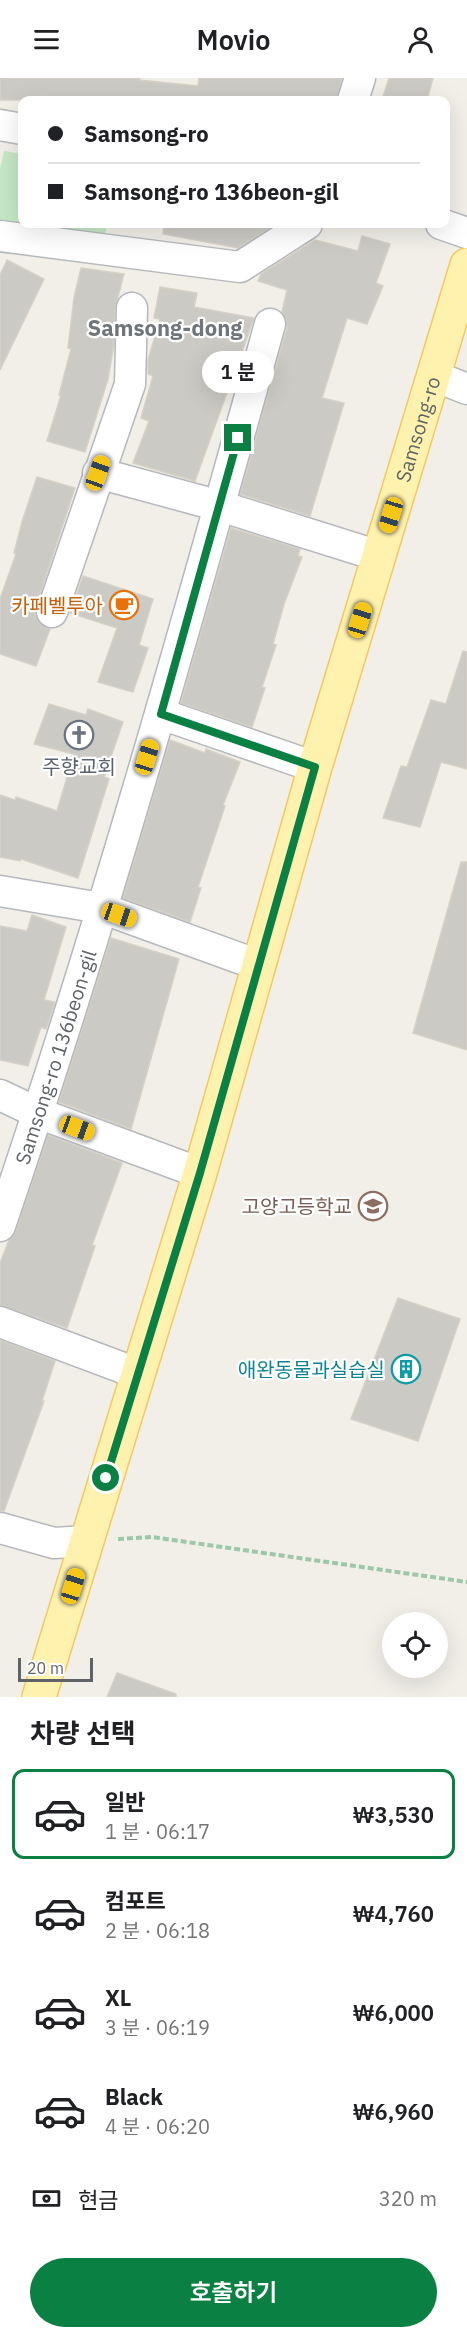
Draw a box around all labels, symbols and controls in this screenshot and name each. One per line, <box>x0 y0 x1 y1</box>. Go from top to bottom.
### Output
text: Movio <box>197 22 270 57</box>
icon: menu <box>30 23 63 56</box>
icon: person <box>404 23 437 56</box>
text: Samsong-ro <box>84 119 209 148</box>
text: Samsong-ro 136beon-gil <box>84 177 339 206</box>
district label: Samsong-dong <box>88 313 243 342</box>
callout: 1 분 <box>202 351 274 393</box>
text: 1 분 <box>220 358 256 385</box>
street label: Samsong-ro <box>389 373 446 485</box>
route end <box>224 424 251 451</box>
car <box>83 453 113 493</box>
car <box>377 495 405 535</box>
cafe icon: 카페벨투아 <box>108 589 140 621</box>
place label: 카페벨투아 <box>11 592 103 619</box>
car <box>346 600 374 640</box>
church icon: 주향교회 <box>63 719 95 751</box>
car <box>133 737 161 777</box>
place label: 주향교회 <box>42 753 116 780</box>
car <box>99 901 139 929</box>
street label: Samsong-ro 136beon-gil <box>8 946 102 1168</box>
car <box>57 1113 97 1143</box>
school or university icon: 고양고등학교 <box>357 1190 389 1222</box>
place label: 고양고등학교 <box>242 1193 352 1220</box>
building icon: 애완동물과실습실 <box>390 1353 422 1385</box>
place label: 애완동물과실습실 <box>238 1356 385 1383</box>
route start <box>92 1464 119 1491</box>
car <box>59 1566 87 1606</box>
map controls <box>382 1612 448 1678</box>
button: locate <box>382 1612 448 1678</box>
scale bar <box>18 1655 93 1682</box>
text: 20 m <box>27 1658 64 1678</box>
text: 차량 선택 <box>30 1715 136 1750</box>
icon: car <box>33 1787 87 1841</box>
text: 일반 <box>105 1787 145 1816</box>
text: ₩3,530 <box>353 1800 434 1829</box>
text: 1 분 · 06:17 <box>105 1818 210 1845</box>
icon: car <box>33 1886 87 1940</box>
text: 컴포트 <box>105 1886 166 1915</box>
text: ₩4,760 <box>353 1899 434 1928</box>
text: 2 분 · 06:18 <box>105 1917 210 1944</box>
text: XL <box>105 1983 131 2012</box>
icon: car <box>33 1985 87 2039</box>
text: ₩6,000 <box>353 1998 434 2027</box>
text: 3 분 · 06:19 <box>105 2014 210 2041</box>
text: Black <box>105 2082 163 2111</box>
icon: car <box>33 2084 87 2138</box>
text: ₩6,960 <box>353 2097 434 2126</box>
text: 4 분 · 06:20 <box>105 2113 210 2140</box>
icon: cash <box>30 2182 63 2215</box>
text: 현금 <box>78 2185 118 2214</box>
text: 320 m <box>379 2185 437 2212</box>
button: 호출하기 <box>30 2258 437 2327</box>

